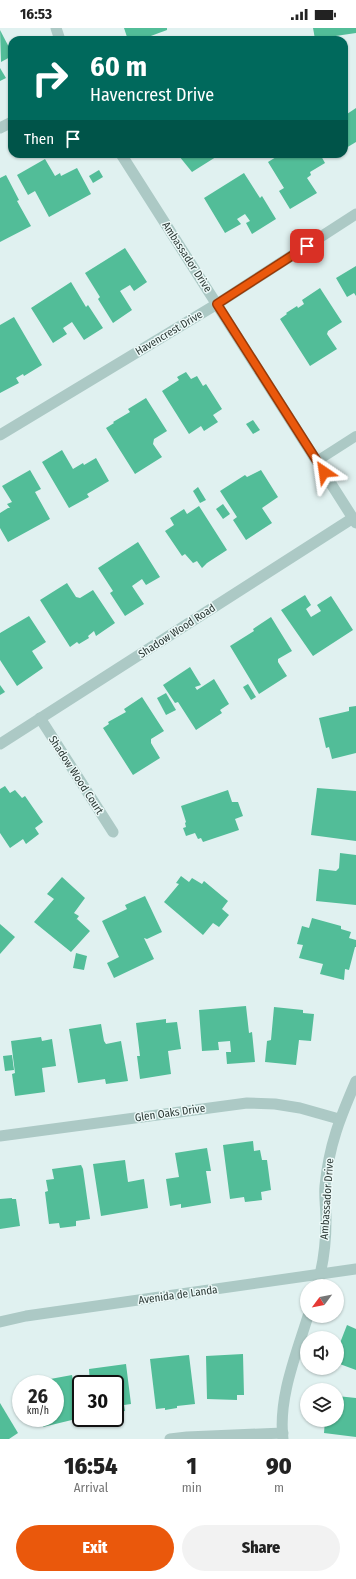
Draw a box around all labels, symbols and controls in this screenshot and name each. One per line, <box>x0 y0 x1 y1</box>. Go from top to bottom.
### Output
text: 16:53 <box>20 5 52 23</box>
text: 60 m <box>90 50 147 83</box>
icon: right <box>24 52 76 104</box>
text: Havencrest Drive <box>90 84 214 106</box>
icon: arrive <box>62 128 84 150</box>
text: Then <box>24 130 54 148</box>
street label: Ambassador Drive <box>159 219 215 295</box>
pin <box>290 229 324 263</box>
icon: arrive <box>296 235 318 257</box>
street label: Havencrest Drive <box>133 308 205 358</box>
position arrow <box>303 451 345 493</box>
street label: Shadow Wood Road <box>136 601 218 661</box>
street label: Shadow Wood Court <box>46 733 106 817</box>
street label: Glen Oaks Drive <box>134 1102 206 1124</box>
street label: Ambassador Drive <box>318 1158 336 1240</box>
north arrow <box>300 1279 344 1323</box>
map controls <box>300 1279 344 1427</box>
street label: Avenida de Landa <box>138 1283 218 1307</box>
button: sound <box>300 1331 344 1375</box>
speed limit sign: 30 <box>72 1375 124 1427</box>
button: layers <box>300 1383 344 1427</box>
text: 26 <box>28 1384 48 1408</box>
text: km/h <box>27 1405 49 1417</box>
text: 16:54 <box>64 1452 118 1480</box>
text: 1 <box>187 1452 197 1480</box>
text: 90 <box>266 1452 292 1480</box>
text: Arrival <box>74 1480 108 1495</box>
text: min <box>182 1480 202 1495</box>
text: m <box>274 1480 284 1495</box>
button: Exit <box>16 1525 174 1571</box>
button: Share <box>182 1525 340 1571</box>

